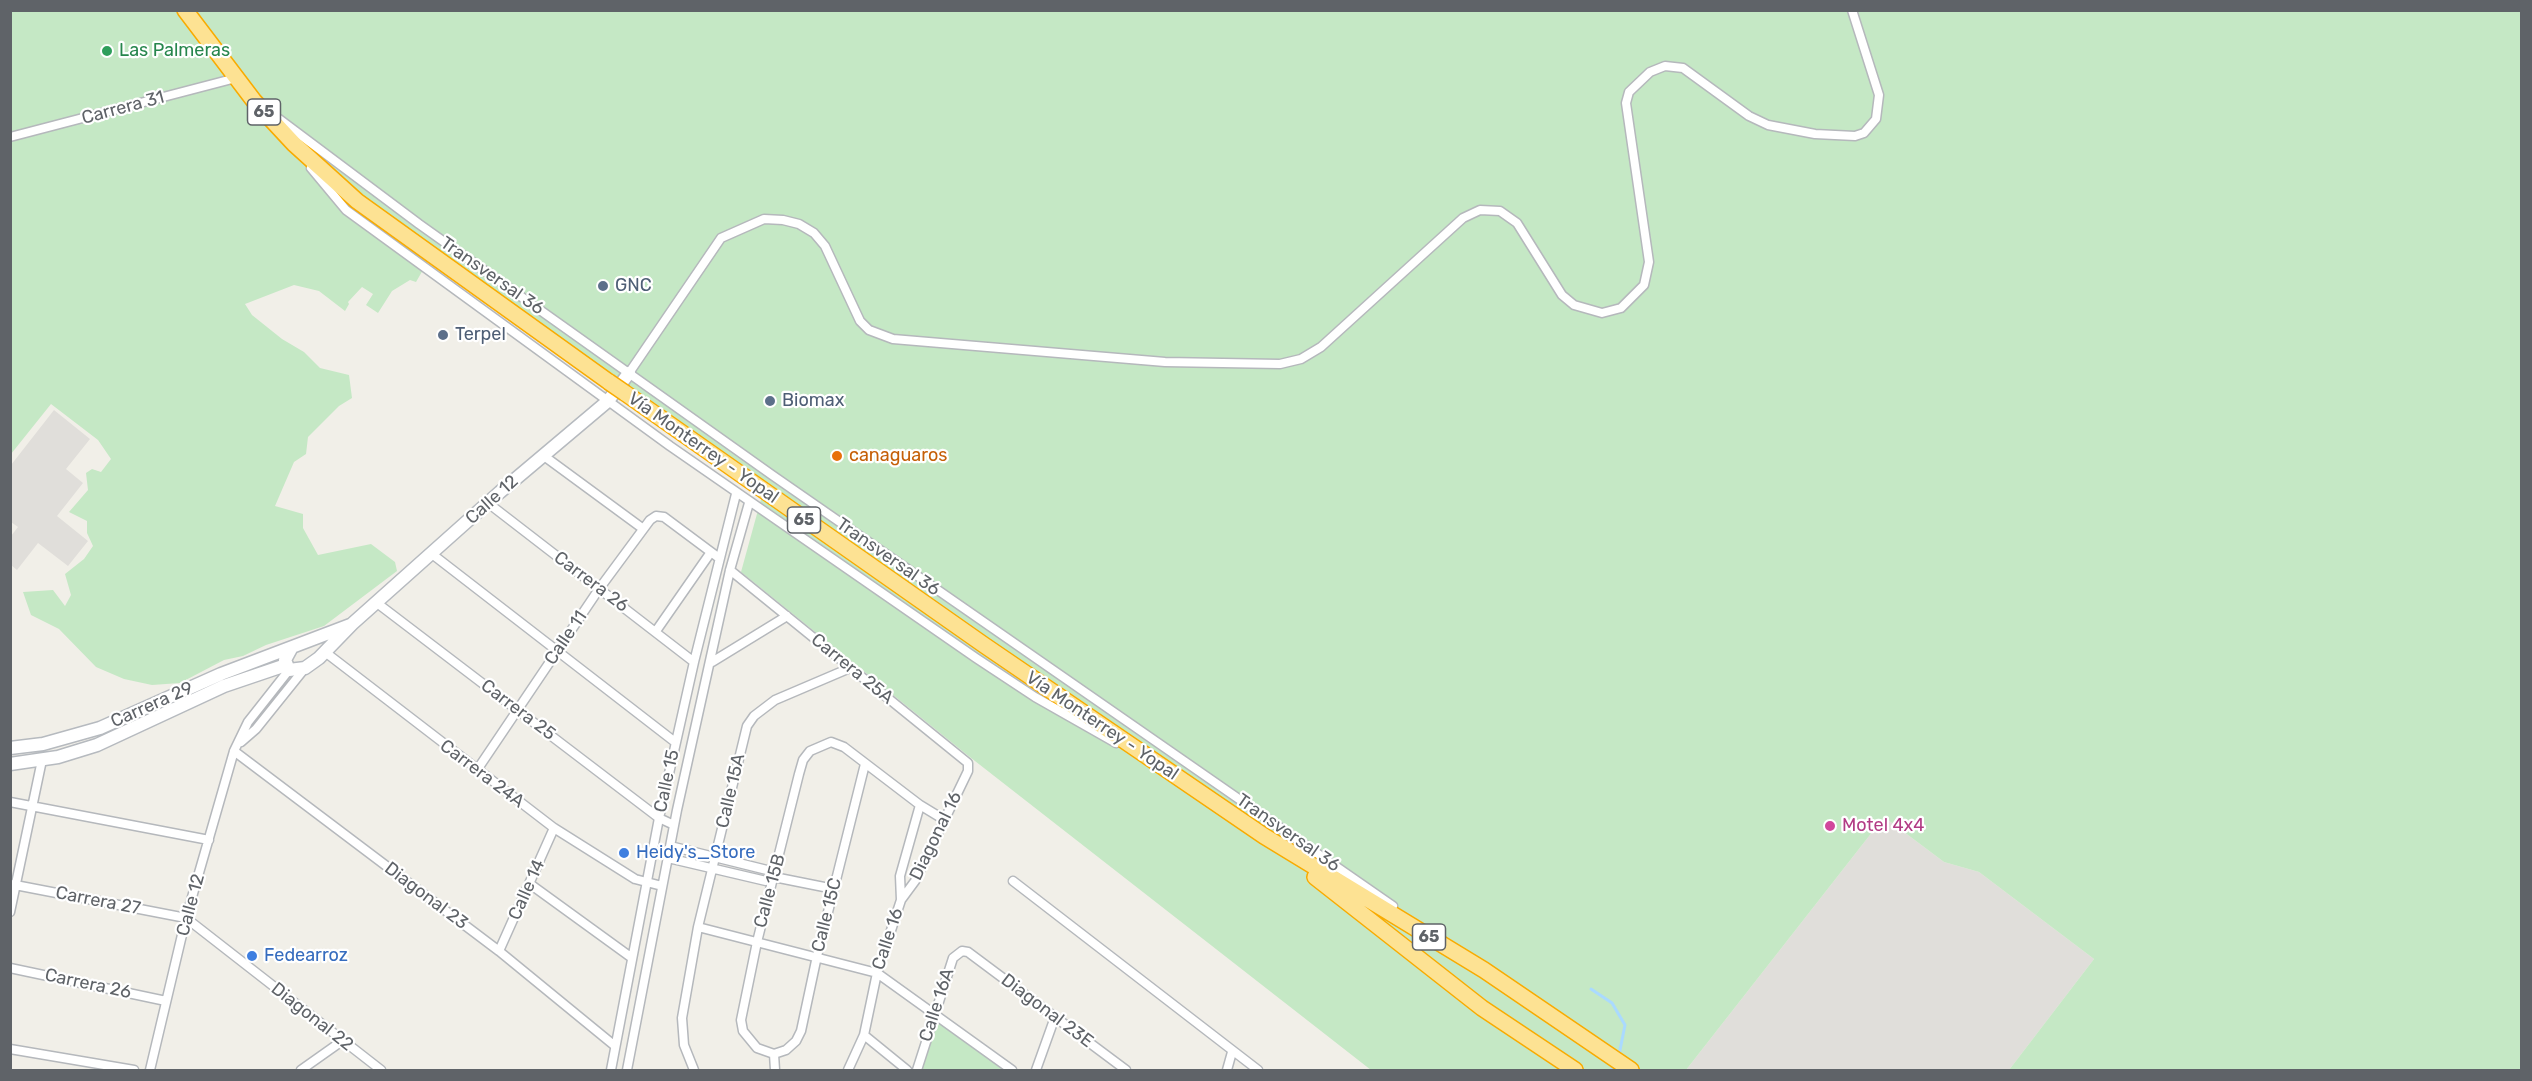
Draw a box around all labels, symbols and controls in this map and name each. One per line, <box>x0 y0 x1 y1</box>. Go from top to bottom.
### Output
place label: Las Palmeras <box>119 40 230 62</box>
marker: Las Palmeras <box>100 44 114 58</box>
street label: Carrera 31 <box>79 87 167 129</box>
road number: 65 <box>248 99 280 125</box>
street label: Transversal 36 <box>436 232 548 320</box>
place label: GNC <box>615 275 652 297</box>
marker: GNC <box>596 279 610 293</box>
place label: Terpel <box>455 324 506 346</box>
marker: Terpel <box>436 328 450 342</box>
street label: Vía Monterrey - Yopal <box>623 388 783 508</box>
place label: Biomax <box>782 390 844 412</box>
marker: Biomax <box>763 394 777 408</box>
place label: canaguaros <box>849 445 947 467</box>
marker: canaguaros <box>830 449 844 463</box>
street label: Calle 12 <box>461 471 523 529</box>
road number: 65 <box>788 507 820 533</box>
street label: Transversal 36 <box>832 513 944 601</box>
street label: Carrera 26 <box>549 547 633 617</box>
street label: Calle 11 <box>540 607 592 669</box>
street label: Carrera 25A <box>806 629 898 709</box>
street label: Vía Monterrey - Yopal <box>1022 667 1182 785</box>
street label: Carrera 25 <box>476 675 560 745</box>
street label: Carrera 29 <box>108 677 196 733</box>
street label: Carrera 24A <box>435 735 529 813</box>
street label: Calle 15 <box>650 748 684 814</box>
street label: Calle 15A <box>712 752 750 830</box>
street label: Diagonal 16 <box>905 788 967 884</box>
street label: Transversal 36 <box>1232 789 1344 877</box>
place label: Motel 4x4 <box>1842 815 1924 837</box>
marker: Motel 4x4 <box>1823 819 1837 833</box>
place label: Heidy's_Store <box>636 842 755 864</box>
marker: Heidy's_Store <box>617 846 631 860</box>
street label: Calle 15B <box>750 852 790 930</box>
street label: Calle 14 <box>504 856 550 924</box>
street label: Diagonal 23 <box>380 858 472 934</box>
street label: Calle 12 <box>172 872 210 938</box>
street label: Calle 15C <box>807 876 847 954</box>
street label: Carrera 27 <box>54 882 142 920</box>
street label: Calle 16 <box>868 905 908 973</box>
road number: 65 <box>1412 924 1446 950</box>
place label: Fedearroz <box>264 945 348 967</box>
marker: Fedearroz <box>245 949 259 963</box>
street label: Carrera 26 <box>43 964 133 1004</box>
street label: Calle 16A <box>915 966 959 1044</box>
street label: Diagonal 23E <box>997 969 1097 1053</box>
street label: Diagonal 22 <box>267 978 357 1056</box>

